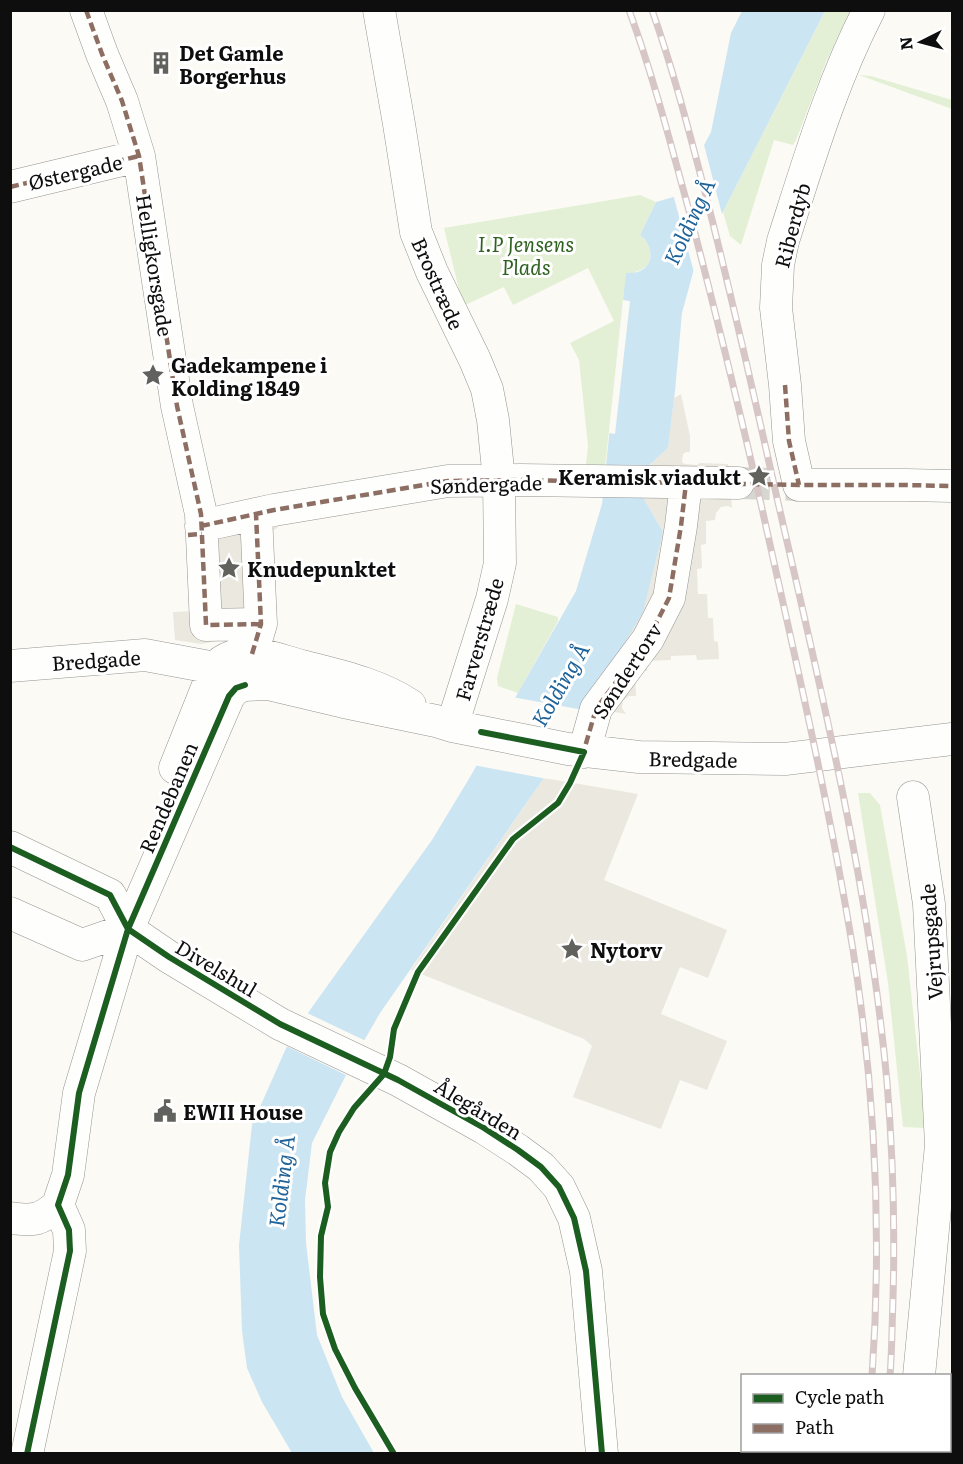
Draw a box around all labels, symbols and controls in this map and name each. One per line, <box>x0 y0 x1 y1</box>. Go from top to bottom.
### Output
north arrow <box>891 12 951 72</box>
text: N <box>892 36 918 52</box>
place label: Det Gamle Borgerhus <box>179 37 286 90</box>
building icon: Det Gamle Borgerhus <box>148 50 174 76</box>
street label: Østergade <box>25 146 125 196</box>
water label: Kolding Å <box>655 172 722 269</box>
street label: Riberdyb <box>765 179 817 271</box>
street label: Helligkorsgade <box>130 192 182 338</box>
park label: I.P Jensens Plads <box>478 228 574 281</box>
street label: Brostræde <box>405 232 473 334</box>
place label: Gadekampene i Kolding 1849 <box>171 349 327 402</box>
place icon: Gadekampene i Kolding 1849 <box>140 362 166 388</box>
place label: Keramisk viadukt <box>558 461 741 491</box>
place icon: Keramisk viadukt <box>746 463 772 489</box>
street label: Søndergade <box>429 466 543 500</box>
place label: Knudepunktet <box>247 553 396 583</box>
place icon: Knudepunktet <box>216 555 242 581</box>
street label: Farverstræde <box>446 574 510 704</box>
street label: Søndertorv <box>584 616 668 724</box>
water label: Kolding Å <box>523 636 596 731</box>
street label: Bredgade <box>50 641 142 677</box>
street label: Rendebanen <box>130 737 204 857</box>
street label: Bredgade <box>648 742 738 774</box>
street label: Vejrupsgade <box>911 883 949 1001</box>
street label: Divelshul <box>170 931 264 1003</box>
place label: Nytorv <box>590 934 663 964</box>
place icon: Nytorv <box>559 936 585 962</box>
street label: Ålegården <box>429 1070 529 1146</box>
place label: EWII House <box>183 1096 303 1126</box>
public building icon: EWII House <box>152 1098 178 1124</box>
water label: Kolding Å <box>259 1133 301 1228</box>
legend <box>741 1374 951 1452</box>
text: Cycle path <box>795 1383 884 1410</box>
text: Path <box>795 1413 834 1440</box>

